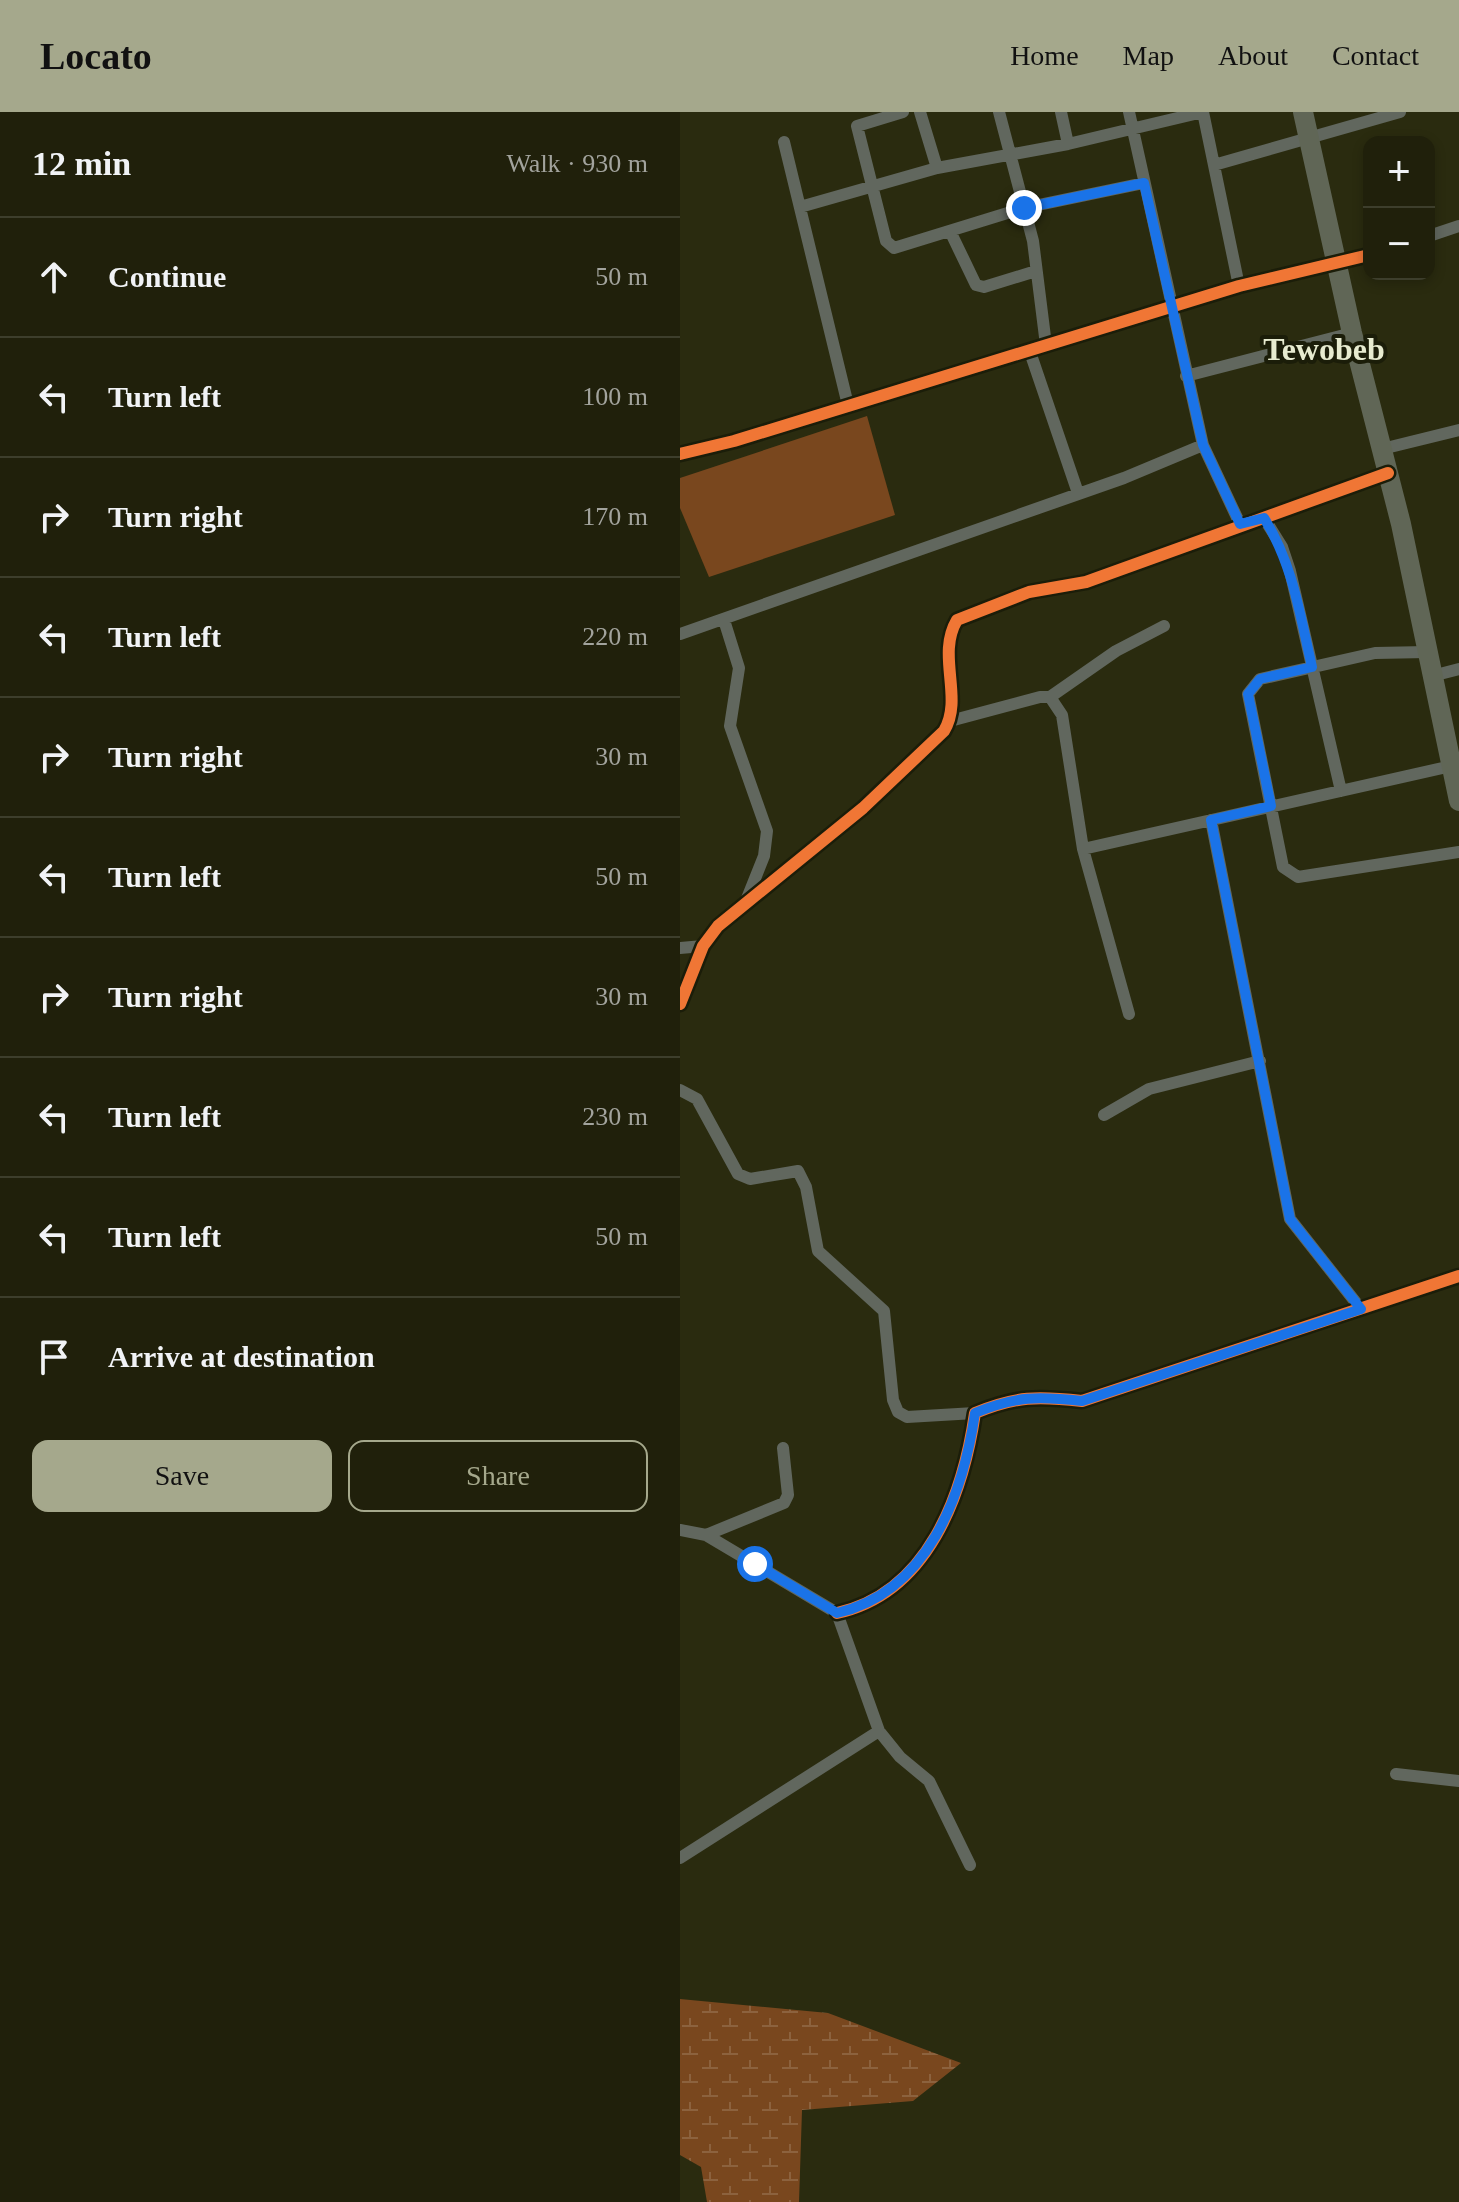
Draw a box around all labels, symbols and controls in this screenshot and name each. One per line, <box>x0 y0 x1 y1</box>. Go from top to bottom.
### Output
text: Locato <box>40 35 152 77</box>
text: Home <box>1010 40 1079 71</box>
text: Map <box>1123 40 1174 71</box>
text: About <box>1218 40 1288 71</box>
text: Contact <box>1332 40 1419 71</box>
map controls <box>1363 136 1435 280</box>
button: + <box>1363 136 1435 208</box>
text: 12 min <box>32 145 131 182</box>
text: Walk · 930 m <box>506 149 648 178</box>
route end <box>1006 190 1042 226</box>
button: − <box>1363 208 1435 280</box>
icon: ahead <box>32 255 76 299</box>
text: Continue <box>108 260 226 293</box>
text: 50 m <box>595 262 648 291</box>
district label: Tewobeb <box>1263 331 1385 367</box>
icon: left <box>32 375 76 419</box>
text: Turn left <box>108 380 221 413</box>
text: 100 m <box>582 382 648 411</box>
icon: right <box>32 495 76 539</box>
text: Turn right <box>108 500 243 533</box>
text: 170 m <box>582 502 648 531</box>
icon: left <box>32 615 76 659</box>
text: Turn left <box>108 620 221 653</box>
text: 220 m <box>582 622 648 651</box>
icon: right <box>32 735 76 779</box>
text: Turn right <box>108 740 243 773</box>
text: 30 m <box>595 742 648 771</box>
icon: left <box>32 855 76 899</box>
text: Turn left <box>108 860 221 893</box>
text: 50 m <box>595 862 648 891</box>
icon: right <box>32 975 76 1019</box>
text: Turn right <box>108 980 243 1013</box>
text: 30 m <box>595 982 648 1011</box>
icon: left <box>32 1095 76 1139</box>
text: Turn left <box>108 1100 221 1133</box>
text: 230 m <box>582 1102 648 1131</box>
icon: left <box>32 1215 76 1259</box>
text: Turn left <box>108 1220 221 1253</box>
text: 50 m <box>595 1222 648 1251</box>
icon: arrive <box>32 1335 76 1379</box>
text: Arrive at destination <box>108 1340 375 1373</box>
button: Save <box>32 1440 332 1512</box>
button: Share <box>348 1440 648 1512</box>
route start <box>737 1546 773 1582</box>

